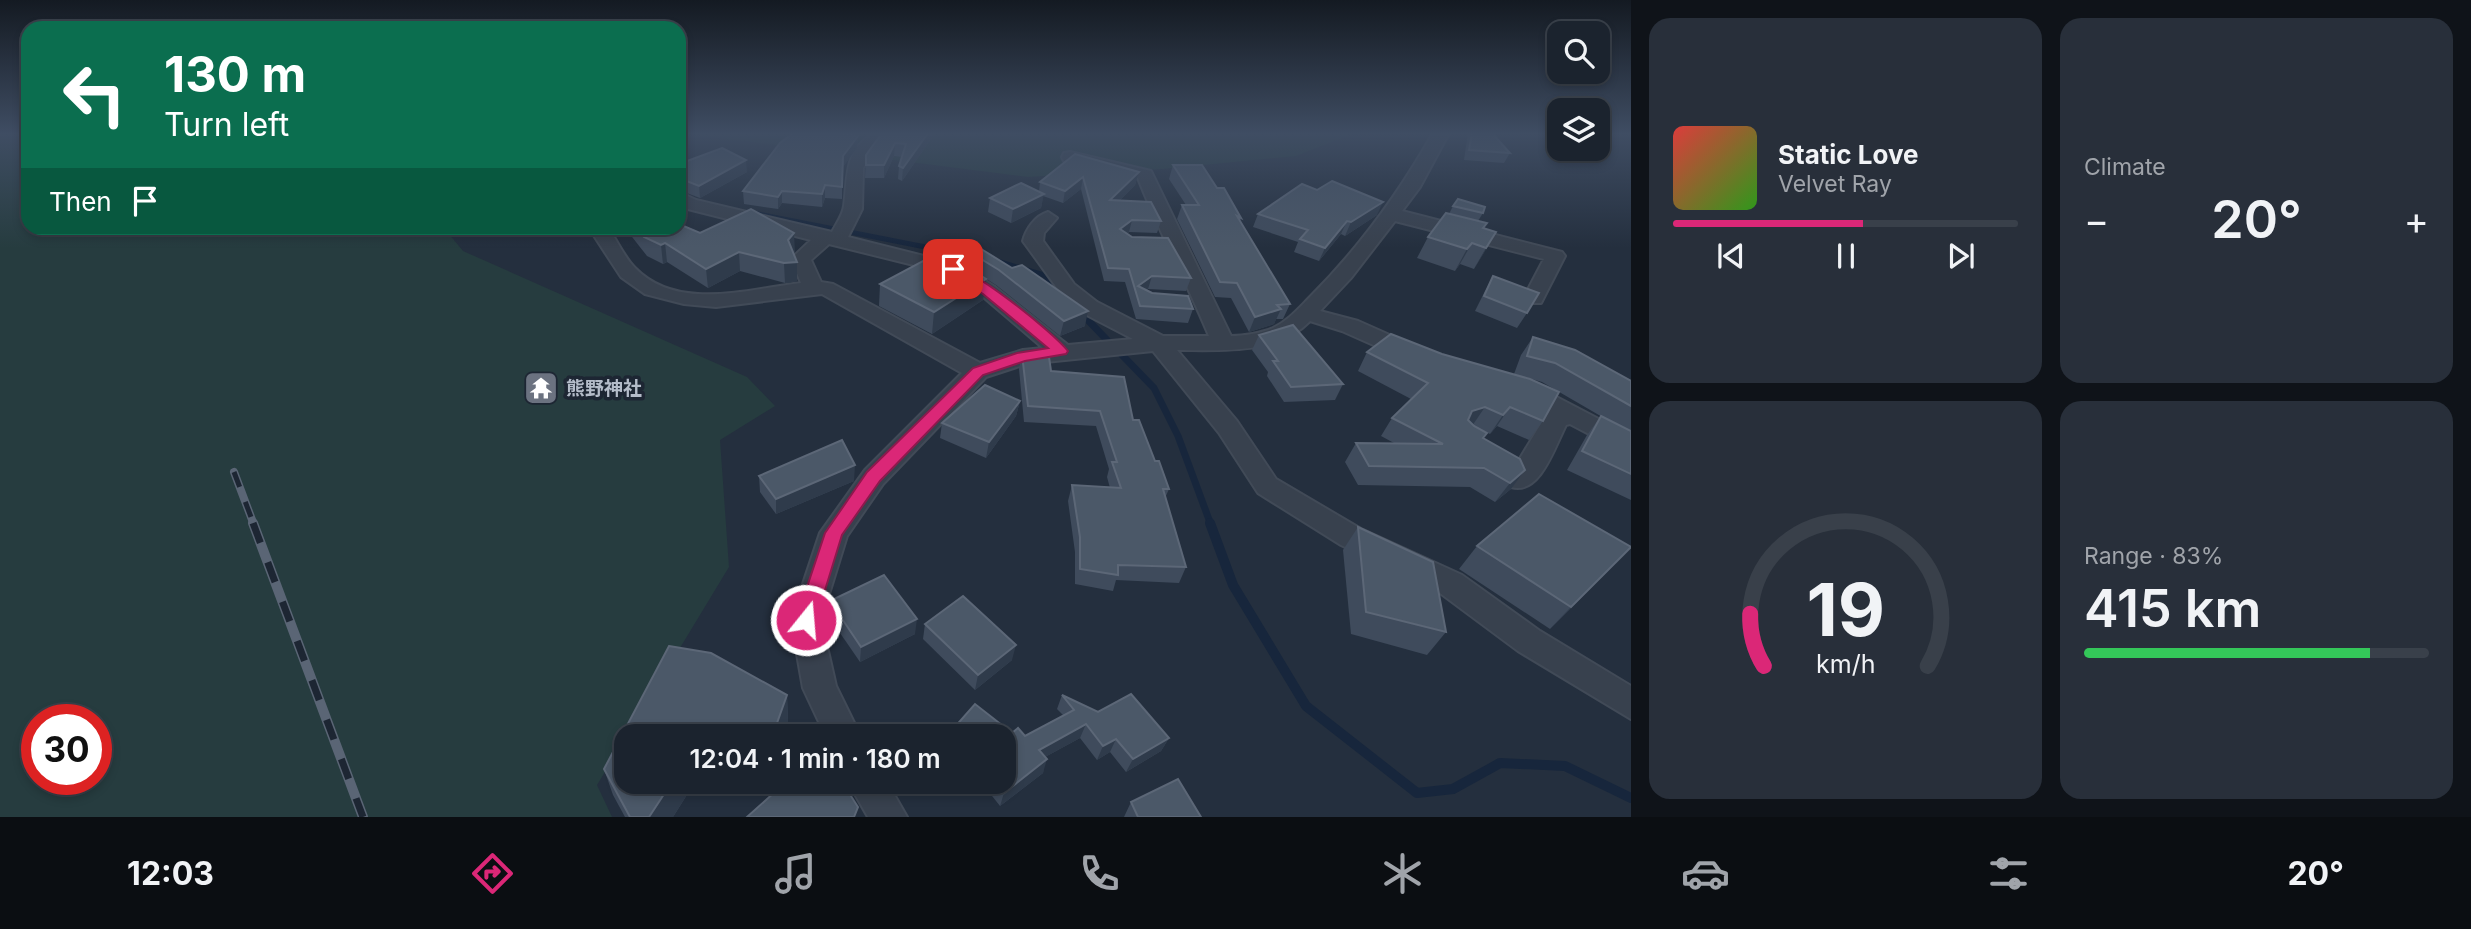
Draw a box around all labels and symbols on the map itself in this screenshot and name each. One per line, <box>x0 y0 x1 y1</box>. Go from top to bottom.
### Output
pin <box>923 239 983 299</box>
temple icon: 熊野神社 <box>522 369 560 407</box>
place label: 熊野神社 <box>566 377 642 400</box>
position arrow <box>769 583 843 657</box>
speed limit sign: 30 <box>21 704 112 795</box>

